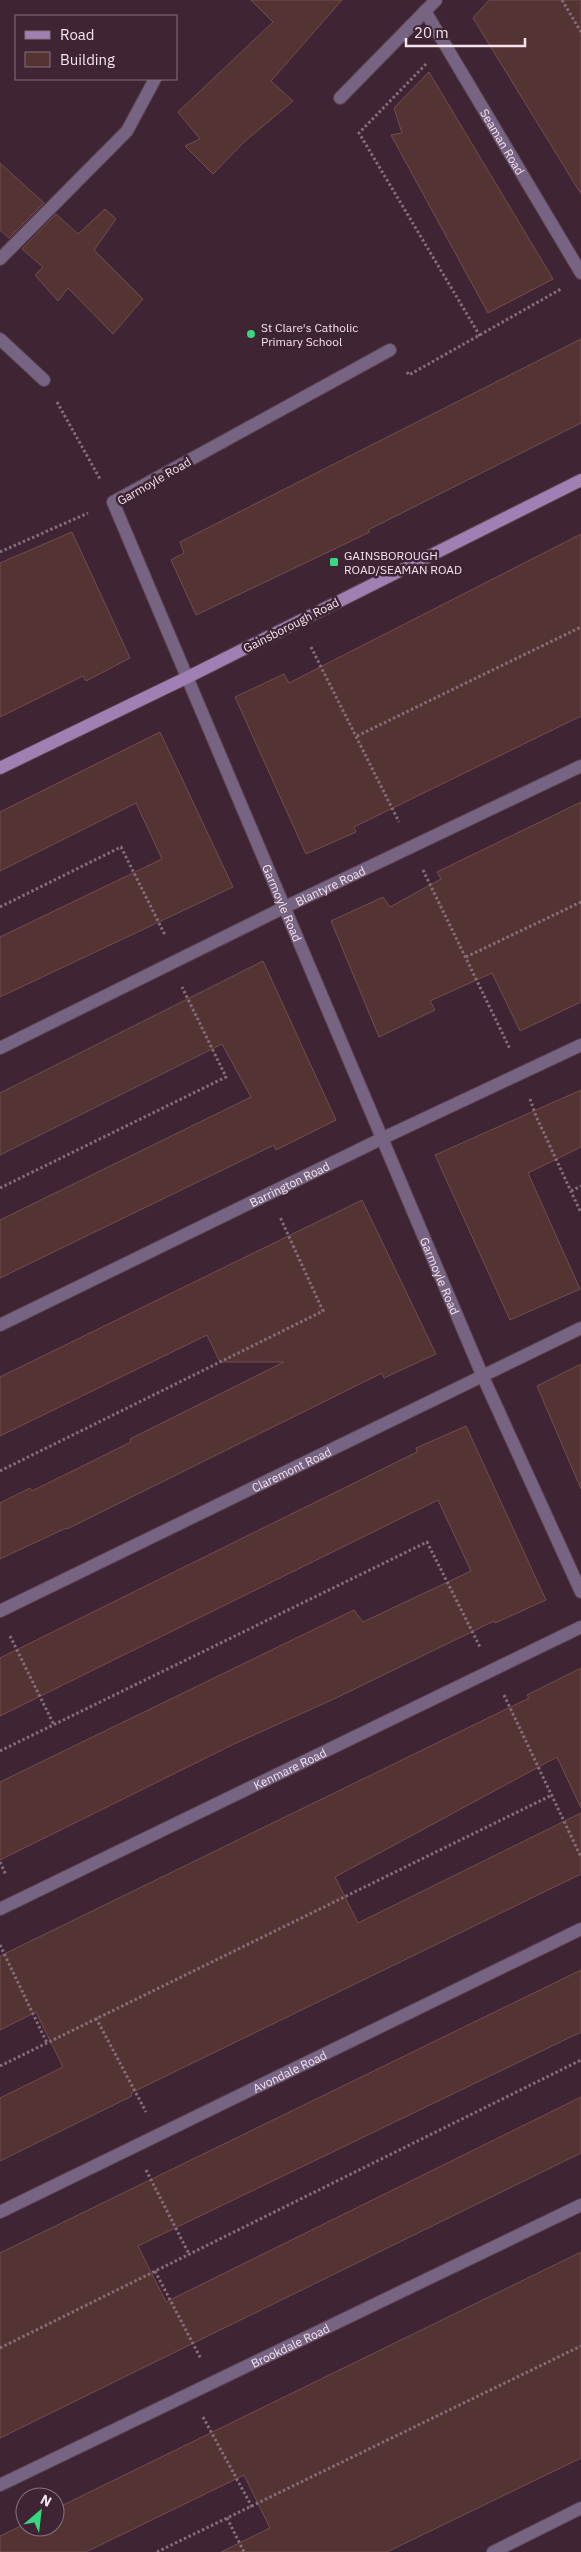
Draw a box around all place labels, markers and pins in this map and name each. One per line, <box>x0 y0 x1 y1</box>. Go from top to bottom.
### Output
place label: St Clare's Catholic Primary School <box>261 320 358 349</box>
marker: St Clare's Catholic Primary School <box>245 328 257 340</box>
place label: GAINSBOROUGH ROAD/SEAMAN ROAD <box>344 548 462 577</box>
marker: GAINSBOROUGH ROAD/SEAMAN ROAD <box>328 556 340 568</box>

